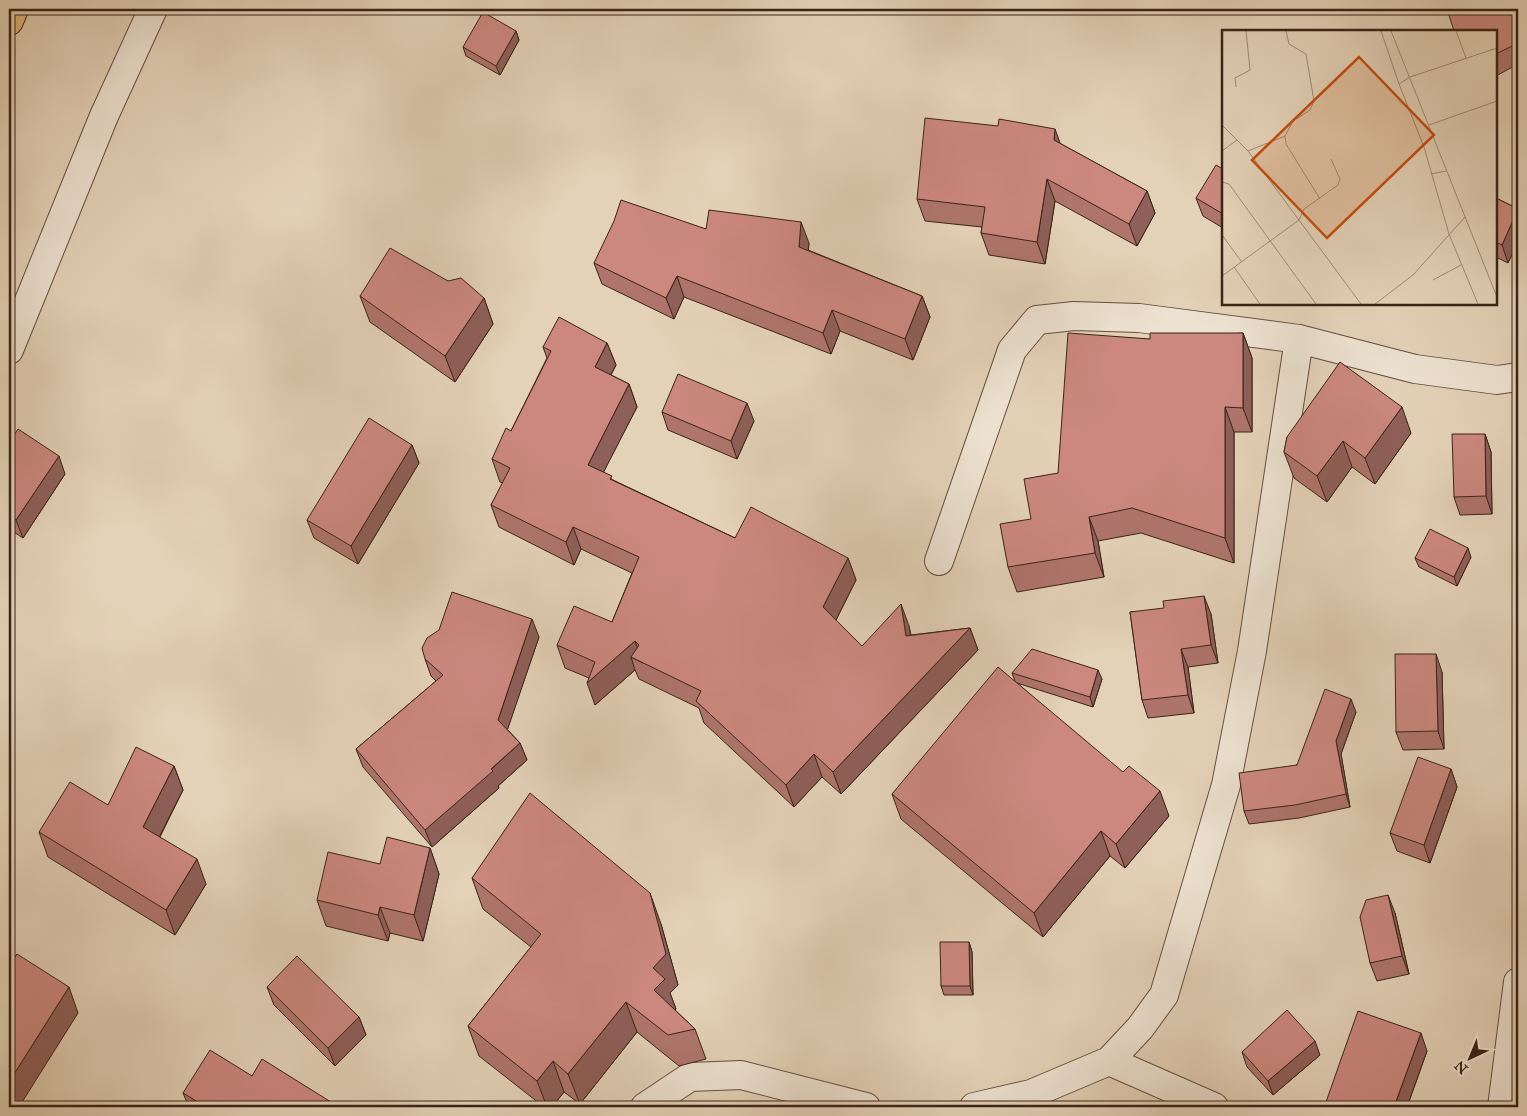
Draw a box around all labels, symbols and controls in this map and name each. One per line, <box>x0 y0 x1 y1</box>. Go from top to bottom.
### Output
inset map <box>1222 30 1497 305</box>
north arrow <box>1444 1034 1494 1084</box>
text: N <box>1451 1057 1471 1077</box>

